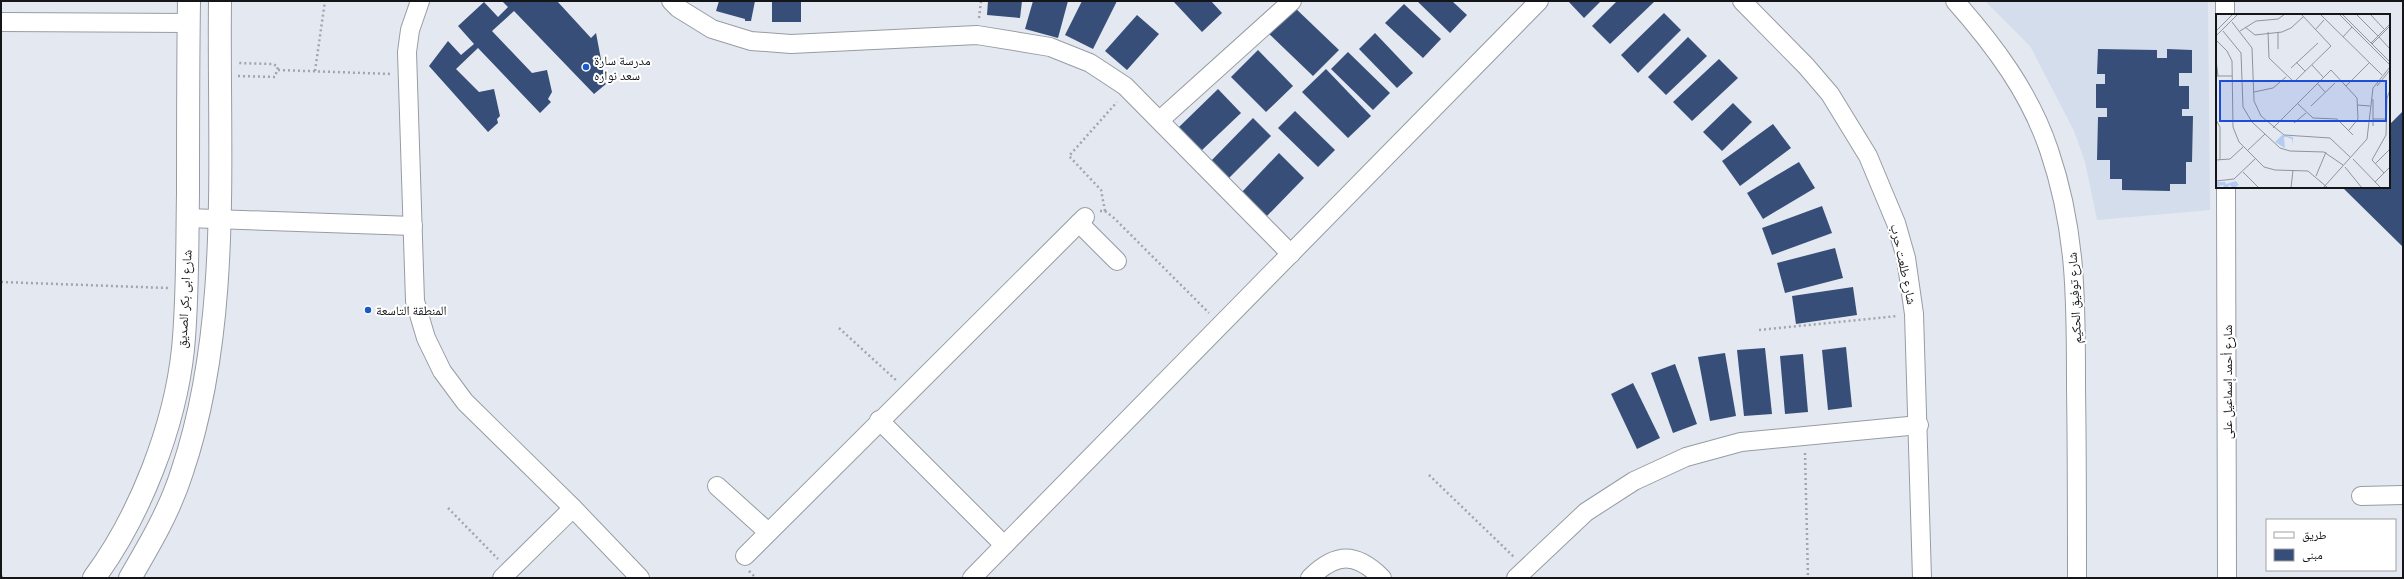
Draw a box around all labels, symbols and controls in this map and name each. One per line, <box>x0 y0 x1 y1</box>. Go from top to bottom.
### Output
inset map <box>2216 14 2390 188</box>
place label: مدرسة سارة سعد نواره <box>594 53 651 84</box>
marker: مدرسة سارة سعد نواره <box>581 62 591 72</box>
street label: شارع طلعت حرب <box>1886 222 1919 306</box>
street label: شارع ابى بكر الصديق <box>174 249 197 349</box>
street label: شارع توفيق الحكيم <box>2065 252 2086 344</box>
place label: المنطقة التاسعة <box>376 303 447 317</box>
marker: المنطقة التاسعة <box>363 305 373 315</box>
street label: شارع أحمد إسماعيل على <box>2220 325 2237 439</box>
legend <box>2266 519 2396 571</box>
text: طريق <box>2302 528 2327 542</box>
text: مبنى <box>2302 548 2323 562</box>

